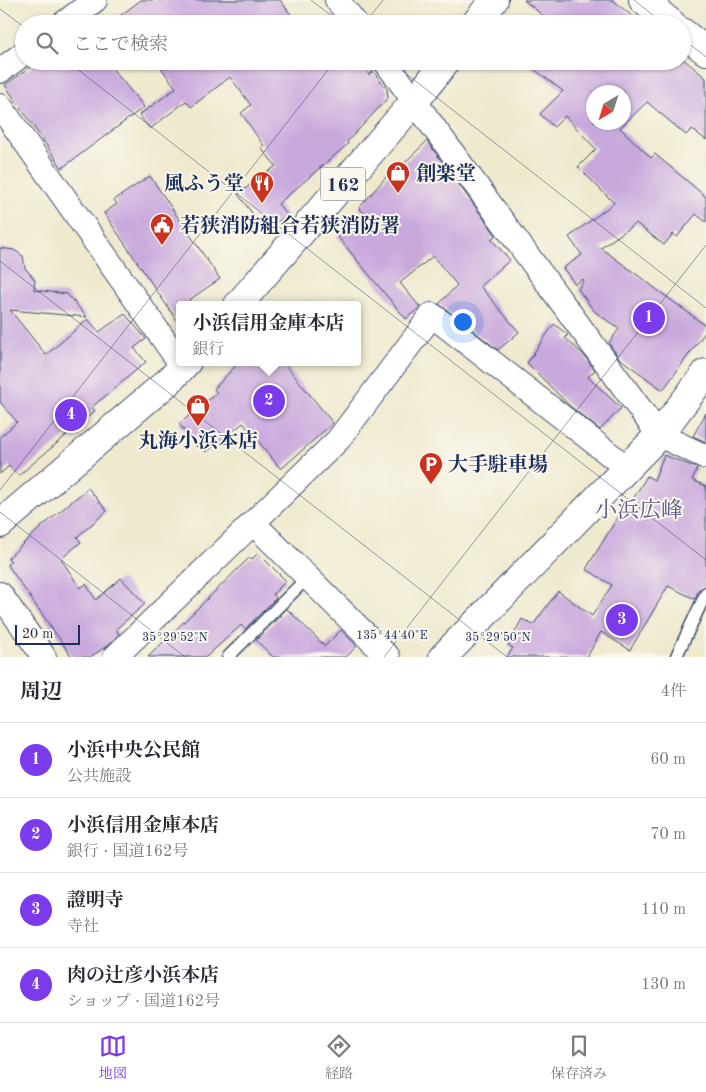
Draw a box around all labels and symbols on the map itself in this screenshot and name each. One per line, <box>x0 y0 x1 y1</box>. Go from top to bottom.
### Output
north arrow <box>586 85 631 130</box>
shop icon: 創楽堂 <box>385 160 411 194</box>
place label: 創楽堂 <box>416 162 476 185</box>
road number: 162 <box>320 168 366 200</box>
restaurant icon: 風ふう堂 <box>249 170 275 204</box>
place label: 風ふう堂 <box>164 172 244 195</box>
public building icon: 若狭消防組合若狭消防署 <box>149 212 175 246</box>
place label: 若狭消防組合若狭消防署 <box>180 214 400 237</box>
pin: 1 <box>633 299 665 337</box>
your location <box>450 309 476 335</box>
pin: 2 <box>253 382 285 420</box>
shop icon: 丸海小浜本店 <box>185 393 211 427</box>
pin: 4 <box>55 396 87 434</box>
place label: 丸海小浜本店 <box>138 429 258 452</box>
parking icon: 大手駐車場 <box>418 451 444 485</box>
place label: 大手駐車場 <box>448 453 548 476</box>
district label: 小浜広峰 <box>595 498 683 522</box>
pin: 3 <box>606 601 638 639</box>
scale bar <box>15 622 80 645</box>
text: 135°44'40"E <box>356 629 428 642</box>
text: 35°29'52"N <box>142 631 208 644</box>
text: 35°29'50"N <box>465 631 531 644</box>

